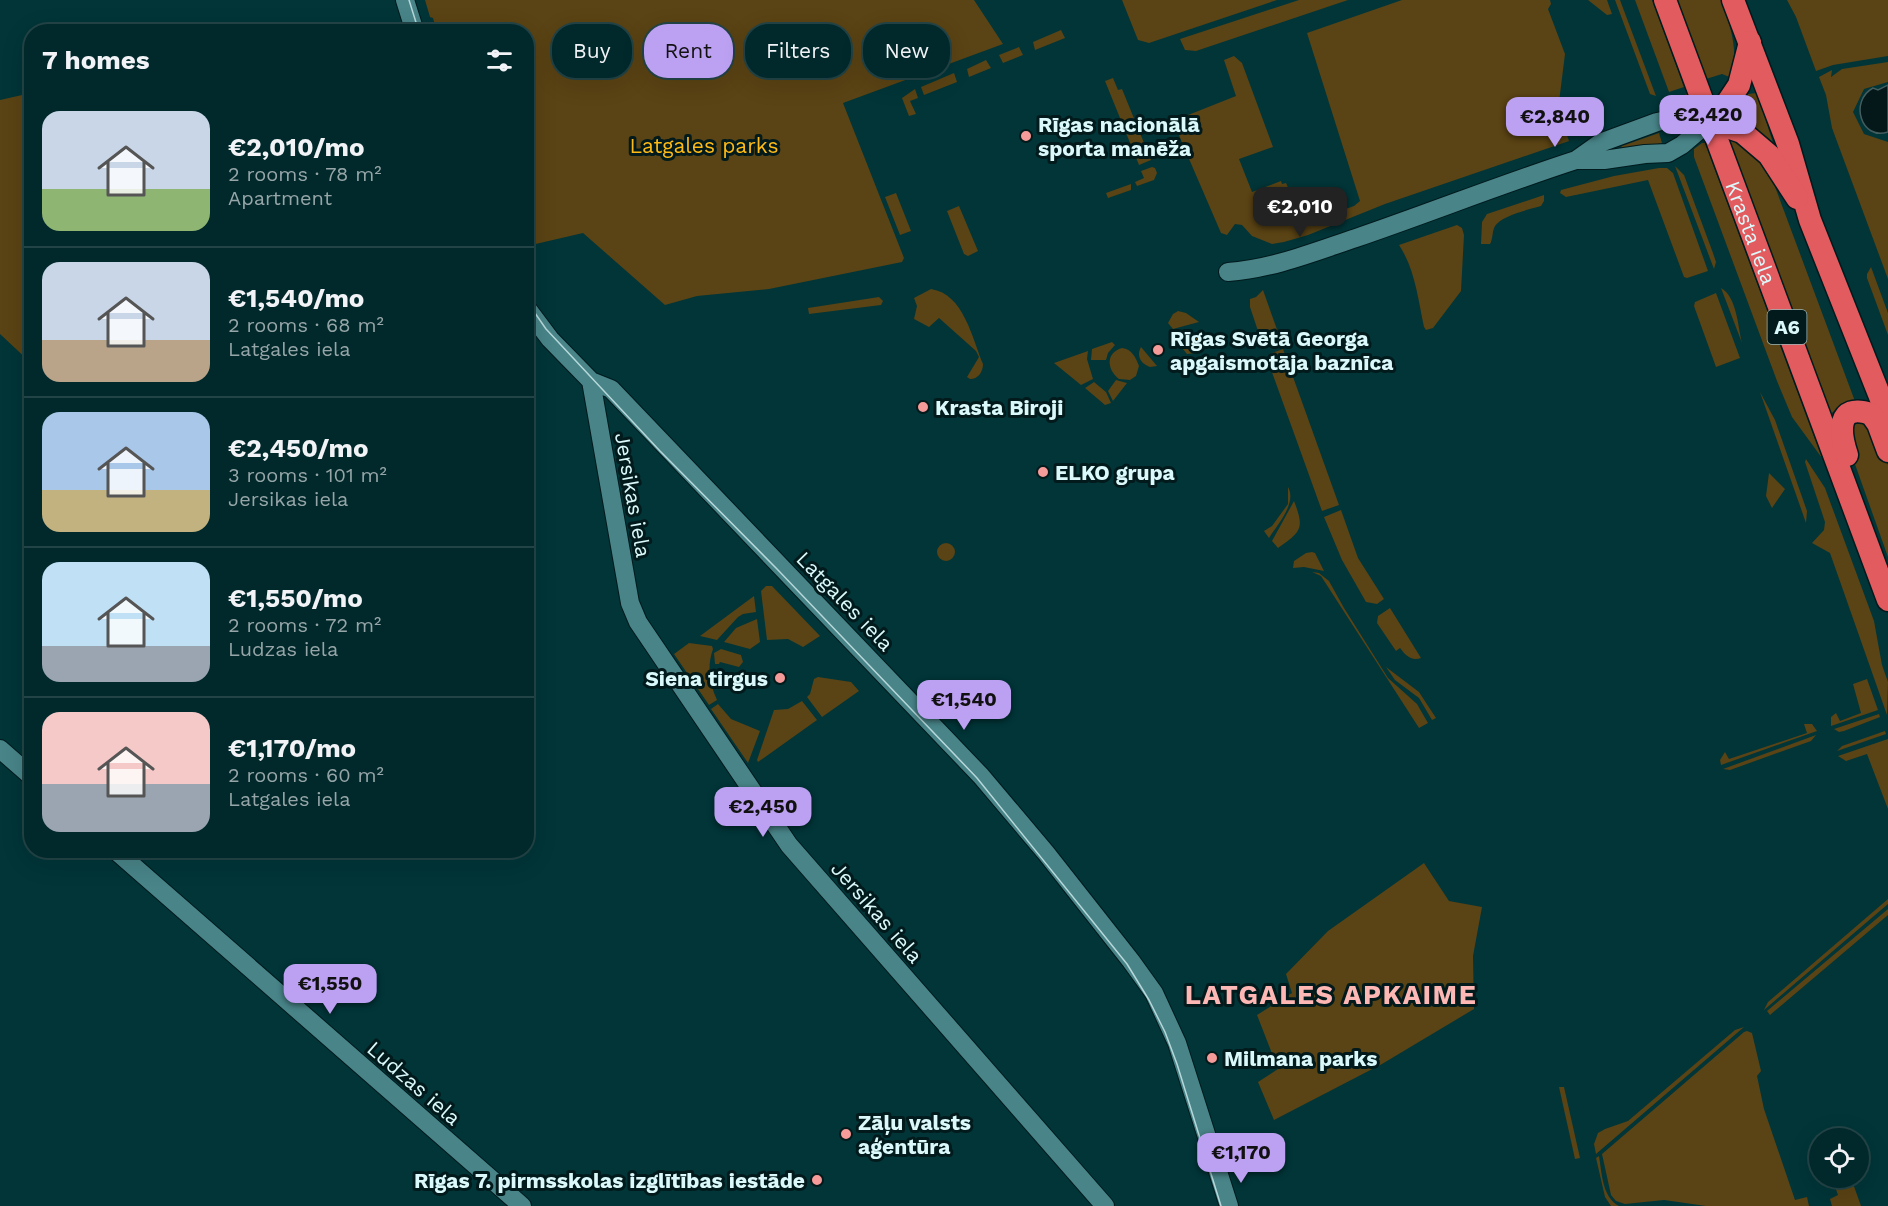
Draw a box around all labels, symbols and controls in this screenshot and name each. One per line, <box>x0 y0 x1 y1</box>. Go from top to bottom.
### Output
chip: Buy <box>552 24 632 78</box>
chip: Rent <box>644 24 733 78</box>
chip: Filters <box>745 24 851 78</box>
chip: New <box>863 24 950 78</box>
icon: filters <box>483 44 516 77</box>
text: 7 homes <box>42 45 150 75</box>
pin: €2,420 <box>1659 95 1757 146</box>
pin: €2,840 <box>1506 97 1604 148</box>
text: €2,420 <box>1673 102 1743 126</box>
text: €2,840 <box>1520 104 1590 128</box>
place label: Rīgas nacionālā sporta manēža <box>1038 112 1201 161</box>
marker: Rīgas nacionālā sporta manēža <box>1019 129 1033 143</box>
text: €2,010/mo <box>228 132 364 162</box>
park label: Latgales parks <box>629 133 779 158</box>
icon: home <box>90 135 162 207</box>
text: 2 rooms · 78 m² <box>228 162 382 186</box>
street label: Krasta iela <box>1721 177 1782 288</box>
text: Apartment <box>228 186 332 210</box>
pin: €2,010 <box>1251 187 1349 238</box>
text: €2,010 <box>1267 194 1333 218</box>
text: €1,540/mo <box>228 283 364 313</box>
icon: home <box>90 286 162 358</box>
road number: A6 <box>1768 310 1806 344</box>
text: 2 rooms · 68 m² <box>228 313 384 337</box>
place label: Rīgas Svētā Georga apgaismotāja baznīca <box>1170 326 1394 375</box>
text: Latgales iela <box>228 337 351 361</box>
marker: Rīgas Svētā Georga apgaismotāja baznīca <box>1151 343 1165 357</box>
place label: Krasta Biroji <box>935 395 1063 420</box>
marker: Krasta Biroji <box>916 400 930 414</box>
street label: Jersikas iela <box>610 431 656 560</box>
text: €2,450/mo <box>228 433 369 463</box>
icon: home <box>90 436 162 508</box>
place label: ELKO grupa <box>1055 460 1176 485</box>
text: 3 rooms · 101 m² <box>228 463 387 487</box>
marker: ELKO grupa <box>1036 465 1050 479</box>
text: Jersikas iela <box>228 487 348 511</box>
street label: Latgales iela <box>791 546 899 656</box>
text: €1,550/mo <box>228 583 363 613</box>
icon: home <box>90 586 162 658</box>
text: 2 rooms · 72 m² <box>228 613 381 637</box>
text: Ludzas iela <box>228 637 338 661</box>
place label: Siena tirgus <box>645 666 768 691</box>
marker: Siena tirgus <box>773 671 787 685</box>
pin: €1,540 <box>915 680 1013 731</box>
text: €1,540 <box>931 687 997 711</box>
text: €1,170/mo <box>228 733 356 763</box>
icon: home <box>90 736 162 808</box>
text: 2 rooms · 60 m² <box>228 763 384 787</box>
text: Latgales iela <box>228 787 351 811</box>
pin: €2,450 <box>714 787 812 838</box>
text: €2,450 <box>728 794 798 818</box>
street label: Jersikas iela <box>826 856 928 968</box>
pin: €1,550 <box>281 964 379 1015</box>
text: €1,550 <box>298 971 362 995</box>
district label: LATGALES APKAIME <box>1185 979 1477 1011</box>
street label: Ludzas iela <box>362 1036 466 1130</box>
place label: Milmana parks <box>1224 1046 1377 1071</box>
marker: Milmana parks <box>1205 1051 1219 1065</box>
place label: Zāļu valsts aģentūra <box>858 1110 971 1159</box>
marker: Zāļu valsts aģentūra <box>839 1127 853 1141</box>
map controls <box>1809 1128 1869 1188</box>
button: locate <box>1809 1128 1869 1188</box>
pin: €1,170 <box>1192 1133 1290 1184</box>
text: €1,170 <box>1211 1140 1271 1164</box>
place label: Rīgas 7. pirmsskolas izglītības iestāde <box>414 1168 805 1193</box>
marker: Rīgas 7. pirmsskolas izglītības iestāde <box>810 1173 824 1187</box>

